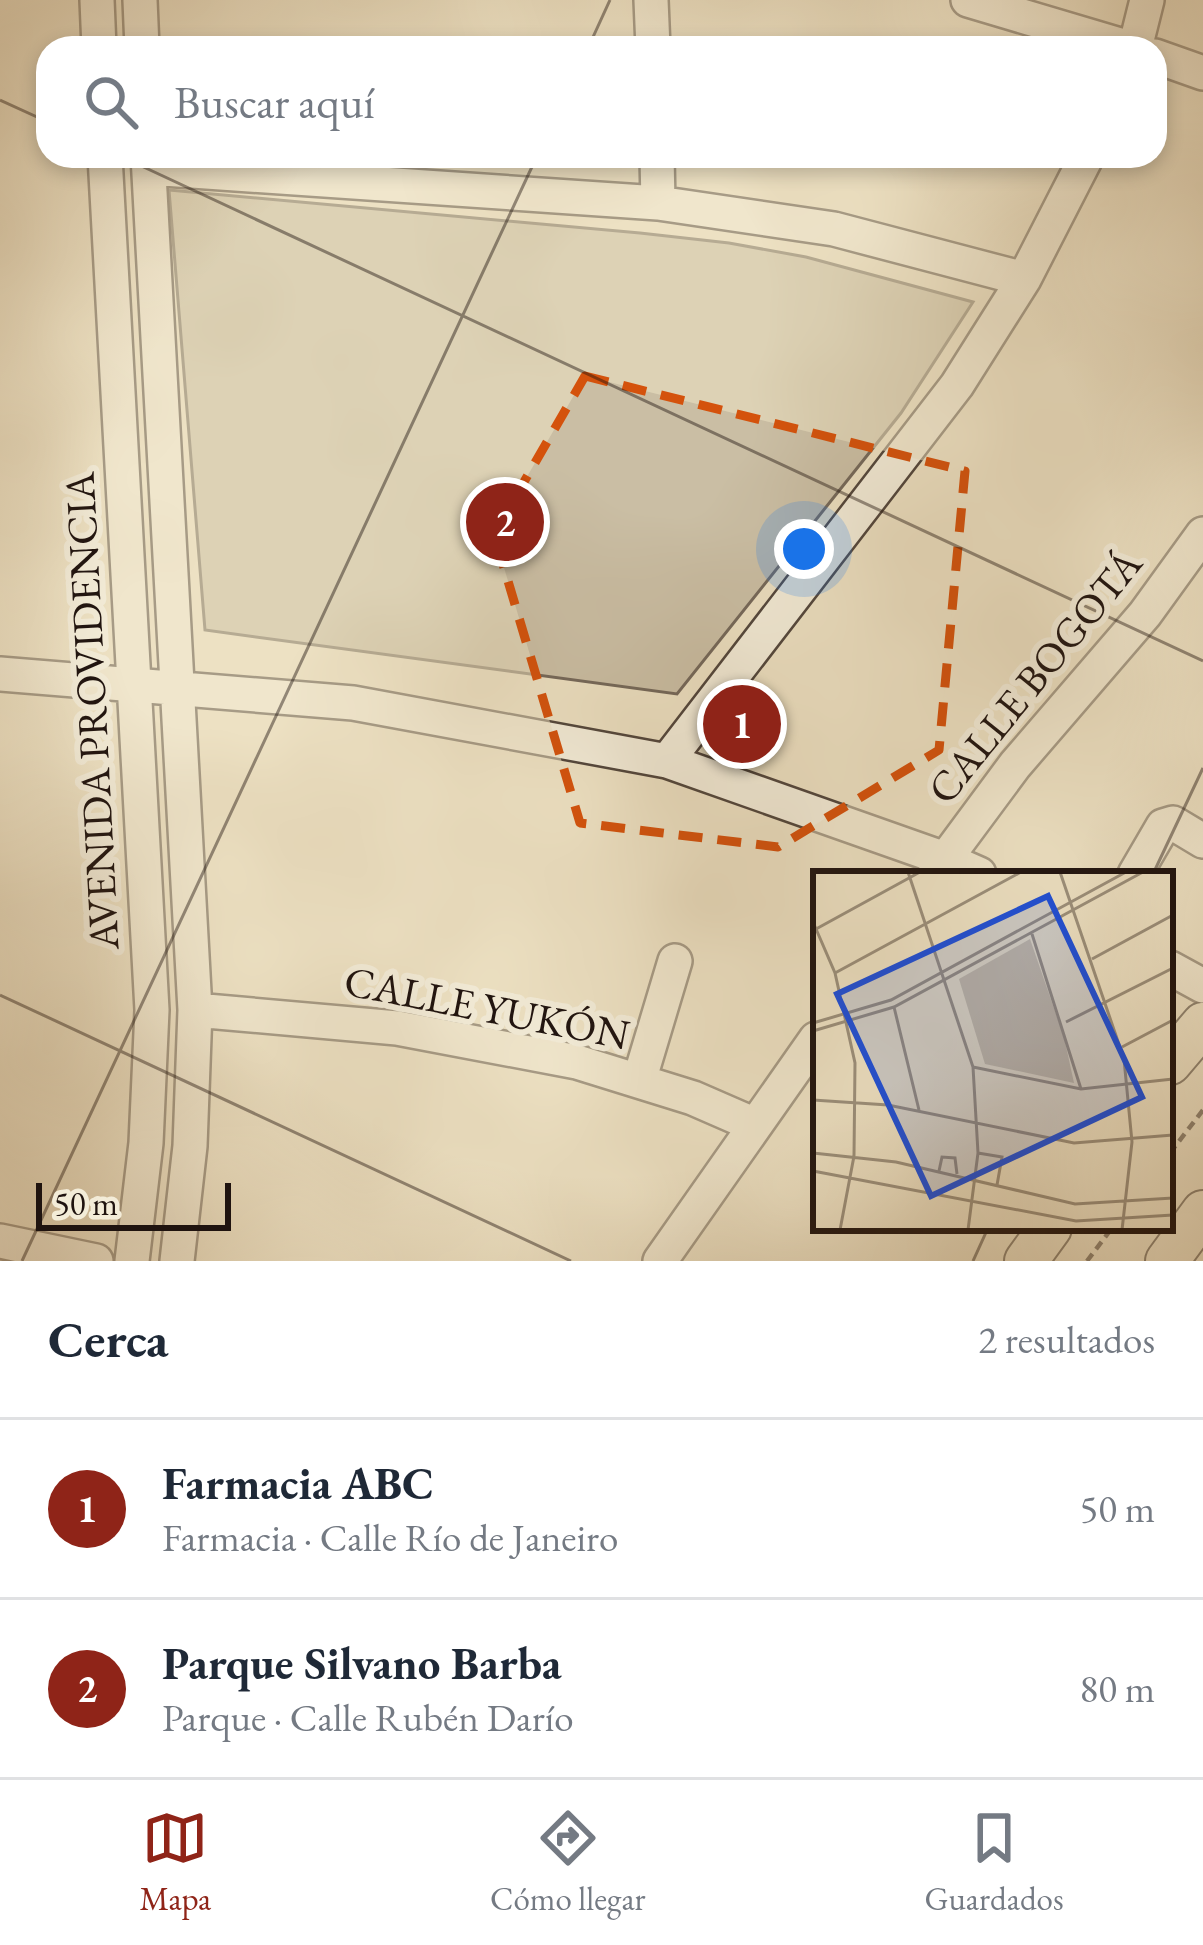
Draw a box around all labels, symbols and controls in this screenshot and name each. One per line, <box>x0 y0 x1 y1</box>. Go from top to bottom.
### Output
search box <box>36 36 1167 168</box>
icon: search <box>78 69 144 135</box>
text: Buscar aquí <box>174 73 374 131</box>
street label: AVENIDA PROVIDENCIA <box>51 470 132 952</box>
pin: 2 <box>466 477 544 567</box>
your location <box>774 519 834 579</box>
street label: CALLE BOGOTÁ <box>915 537 1155 815</box>
pin: 1 <box>703 679 781 769</box>
inset map <box>813 871 1173 1231</box>
street label: CALLE YUKÓN <box>340 953 634 1062</box>
scale bar <box>36 1177 231 1230</box>
text: 50 m <box>54 1182 118 1225</box>
text: Cerca <box>48 1306 168 1372</box>
text: 2 resultados <box>978 1314 1155 1365</box>
text: Farmacia ABC <box>162 1454 434 1512</box>
text: 1 <box>77 1483 97 1534</box>
text: 50 m <box>1079 1483 1155 1534</box>
text: Farmacia · Calle Río de Janeiro <box>162 1512 618 1563</box>
text: Parque Silvano Barba <box>162 1634 562 1692</box>
text: 2 <box>77 1663 97 1714</box>
text: 80 m <box>1079 1663 1155 1714</box>
text: Parque · Calle Rubén Darío <box>162 1692 574 1743</box>
tab: Mapa <box>139 1805 211 1920</box>
tab: Cómo llegar <box>490 1805 646 1920</box>
tab: Guardados <box>924 1805 1064 1920</box>

